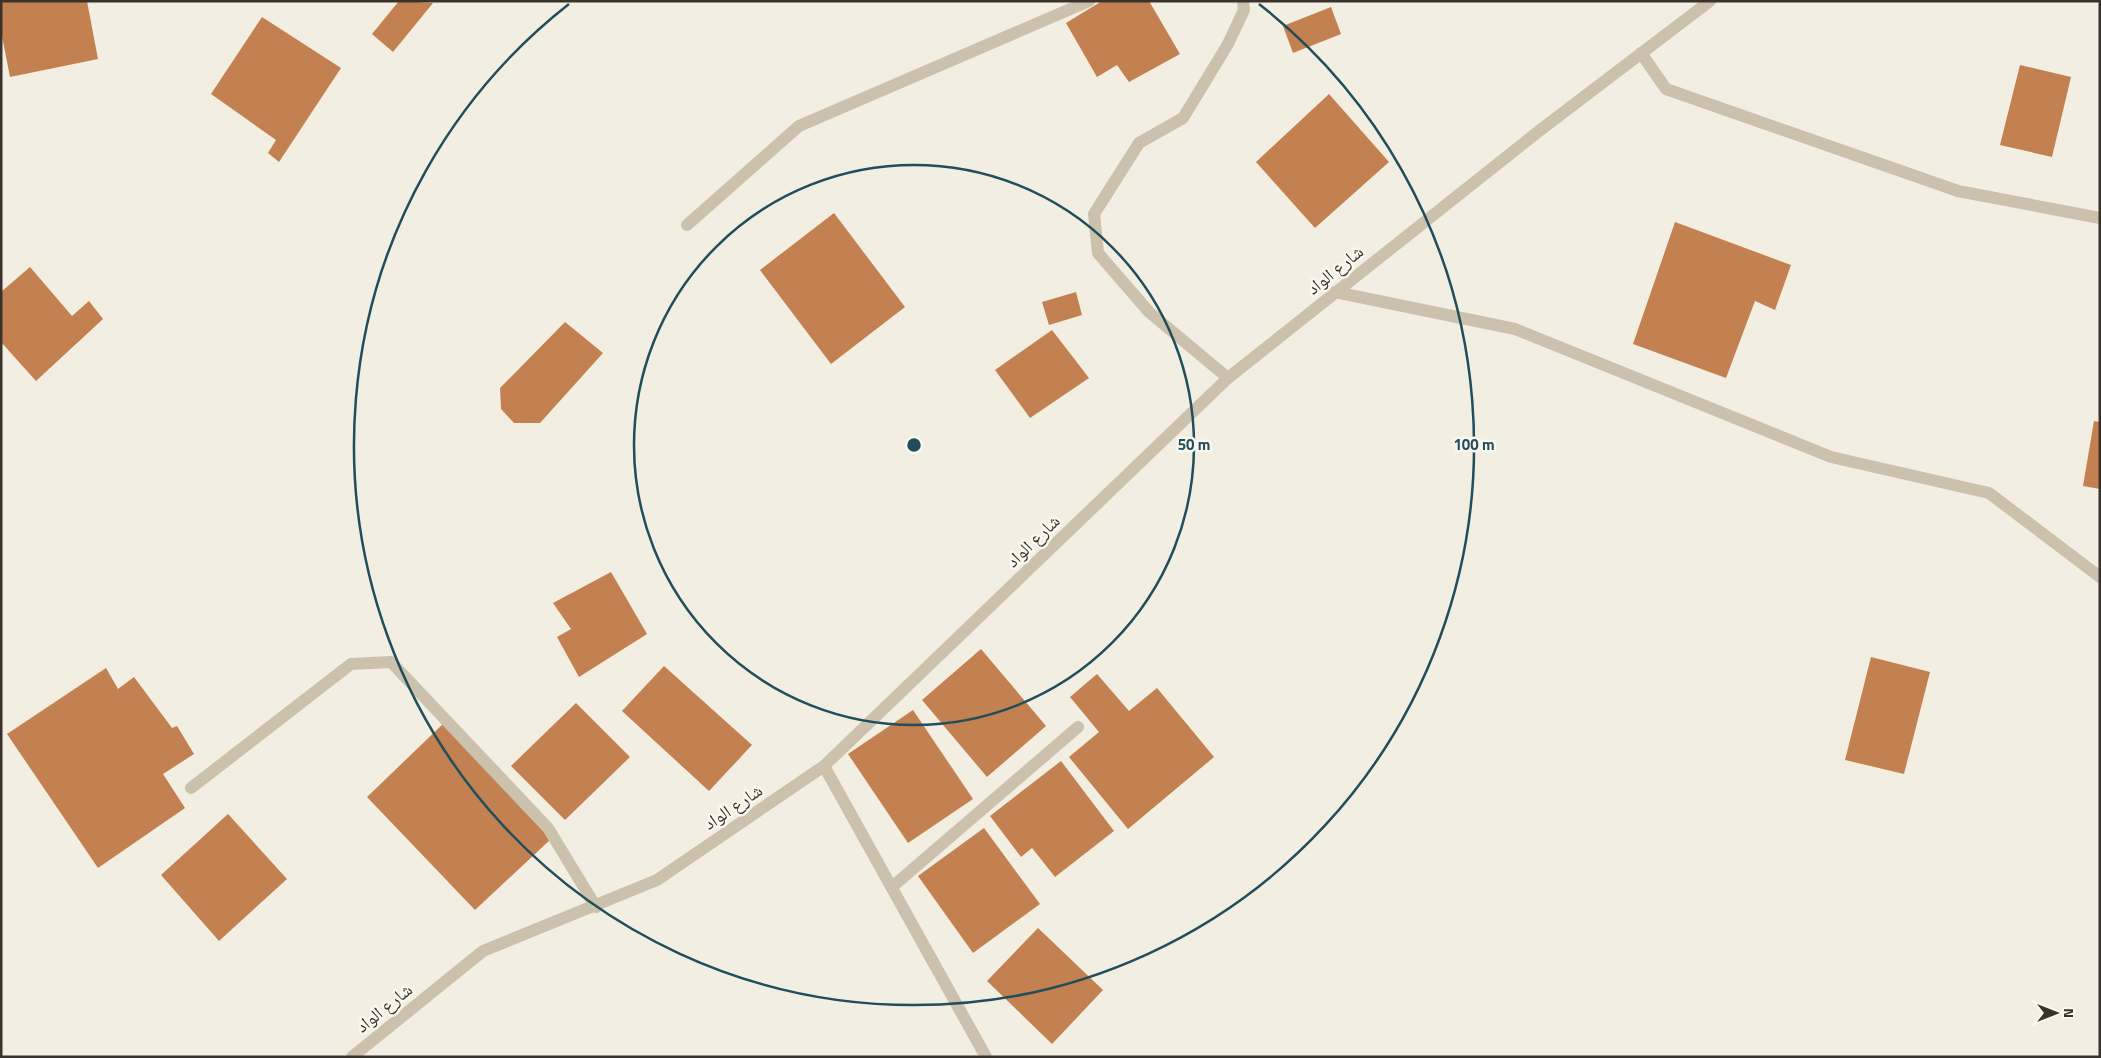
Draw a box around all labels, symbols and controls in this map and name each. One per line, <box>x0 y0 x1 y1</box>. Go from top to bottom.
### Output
street label: شارع الواد <box>1300 238 1369 301</box>
text: 50 m <box>1178 433 1210 456</box>
text: 100 m <box>1453 433 1495 456</box>
centre of rings <box>905 436 923 454</box>
street label: شارع الواد <box>999 508 1066 573</box>
street label: شارع الواد <box>698 777 768 836</box>
street label: شارع الواد <box>349 976 418 1039</box>
north arrow <box>2031 988 2081 1038</box>
text: N <box>2059 1008 2080 1018</box>

